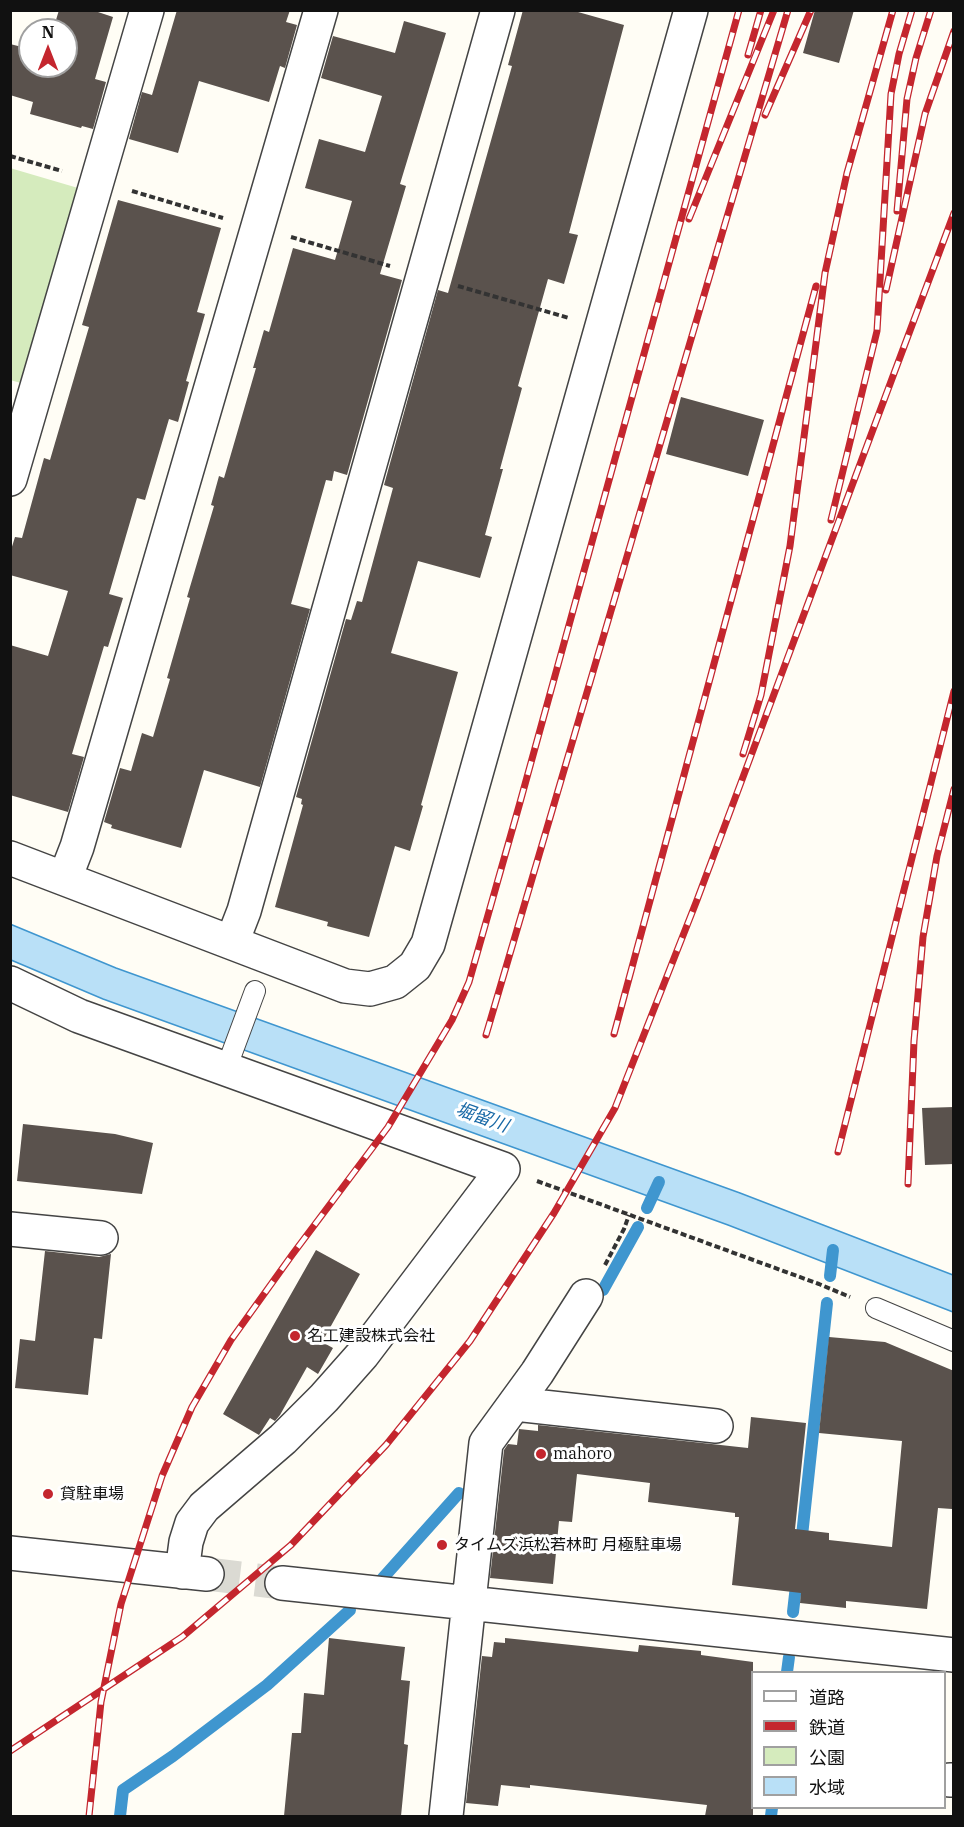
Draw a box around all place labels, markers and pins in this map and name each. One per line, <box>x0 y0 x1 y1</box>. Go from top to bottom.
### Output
place label: 名工建設株式会社 <box>307 1326 435 1346</box>
marker: 名工建設株式会社 <box>288 1329 302 1343</box>
place label: mahoro <box>553 1444 612 1464</box>
marker: mahoro <box>534 1447 548 1461</box>
place label: 貸駐車場 <box>60 1484 124 1504</box>
marker: 貸駐車場 <box>41 1487 55 1501</box>
place label: タイムズ浜松若林町 月極駐車場 <box>454 1535 682 1555</box>
marker: タイムズ浜松若林町 月極駐車場 <box>435 1538 449 1552</box>

